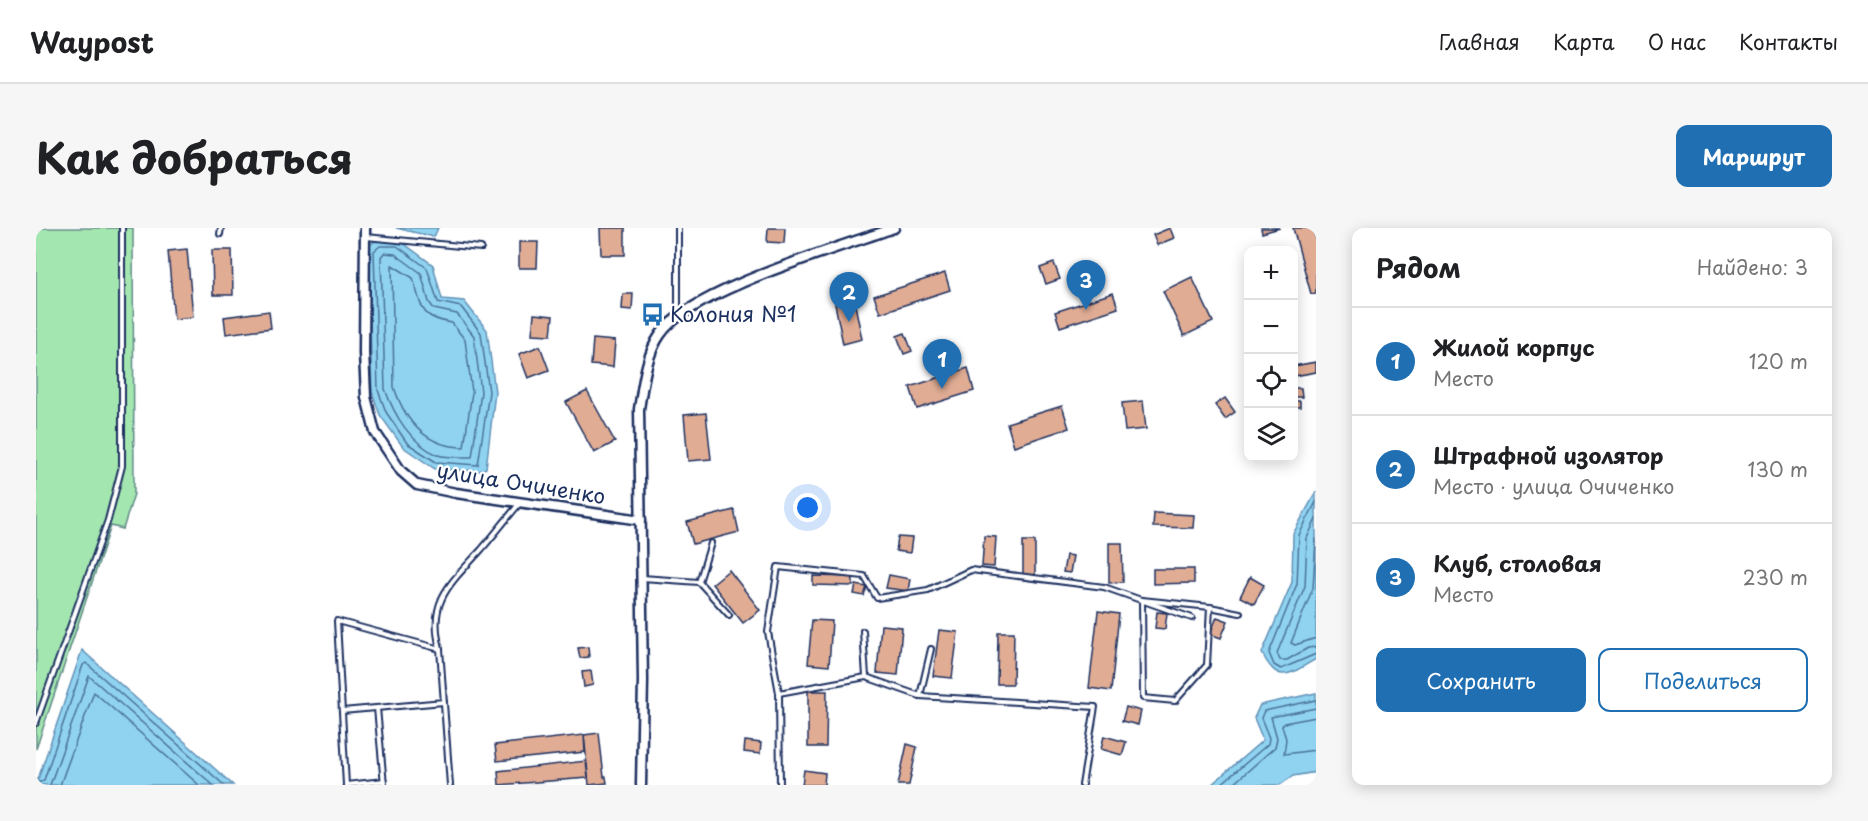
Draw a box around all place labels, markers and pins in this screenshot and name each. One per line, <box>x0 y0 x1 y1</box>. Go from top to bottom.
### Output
pin: 3 <box>1066 260 1106 310</box>
pin: 2 <box>830 272 868 322</box>
place label: Колония №1 <box>670 297 796 329</box>
bus stop icon: Колония №1 <box>639 302 665 328</box>
pin: 1 <box>922 340 962 389</box>

